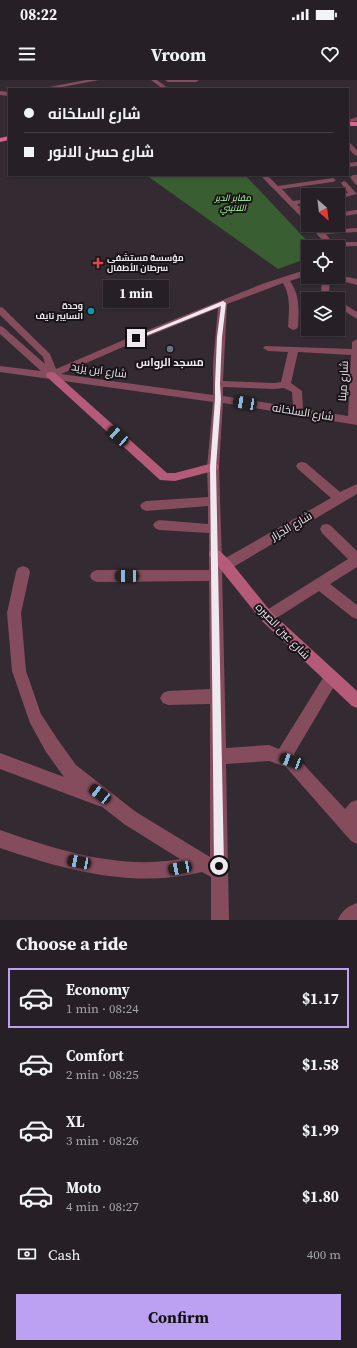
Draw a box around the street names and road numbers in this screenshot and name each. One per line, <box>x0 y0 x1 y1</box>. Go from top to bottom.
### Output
street label: شارع ابن يزيد <box>70 359 128 382</box>
street label: شارع مينا <box>335 360 352 402</box>
street label: شارع السلخانه <box>271 400 335 425</box>
street label: شارع الجزار <box>267 509 315 545</box>
street label: شارع عين الصيره <box>252 600 313 663</box>

